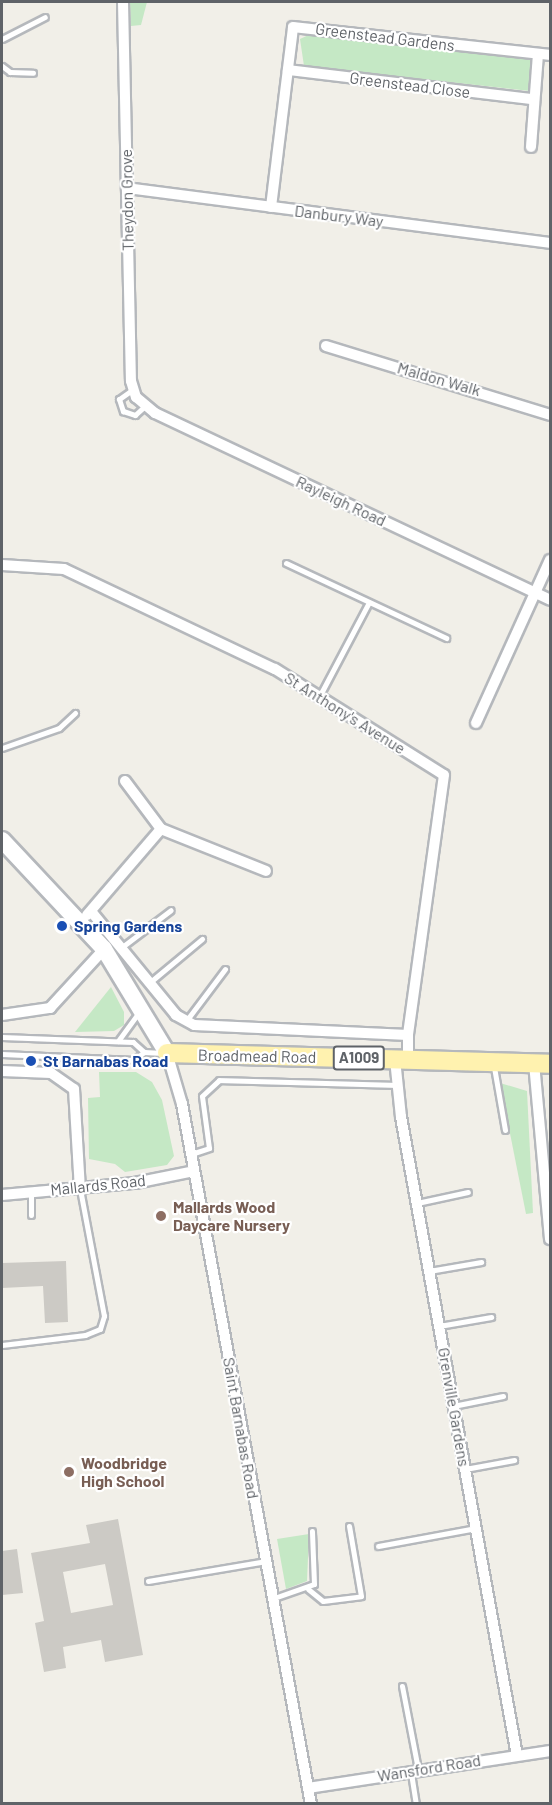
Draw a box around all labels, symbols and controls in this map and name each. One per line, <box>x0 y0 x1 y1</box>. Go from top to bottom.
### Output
street label: Greenstead Gardens <box>314 19 456 55</box>
street label: Greenstead Close <box>349 68 471 102</box>
street label: Theydon Grove <box>117 149 137 251</box>
street label: Danbury Way <box>293 201 385 231</box>
street label: Maldon Walk <box>395 358 483 400</box>
street label: Rayleigh Road <box>293 472 389 530</box>
street label: St Anthony's Avenue <box>281 668 409 758</box>
place label: Spring Gardens <box>74 916 182 936</box>
marker: Spring Gardens <box>55 919 69 933</box>
street label: Broadmead Road <box>198 1045 316 1067</box>
road number: A1009 <box>332 1046 386 1070</box>
place label: St Barnabas Road <box>43 1051 168 1071</box>
marker: St Barnabas Road <box>24 1054 38 1068</box>
street label: Mallards Road <box>49 1170 147 1200</box>
place label: Mallards Wood Daycare Nursery <box>173 1197 290 1235</box>
marker: Mallards Wood Daycare Nursery <box>154 1209 168 1223</box>
street label: Grenville Gardens <box>434 1346 474 1468</box>
street label: Saint Barnabas Road <box>219 1356 263 1500</box>
place label: Woodbridge High School <box>81 1453 167 1491</box>
marker: Woodbridge High School <box>62 1465 76 1479</box>
street label: Wansford Road <box>376 1750 482 1786</box>

